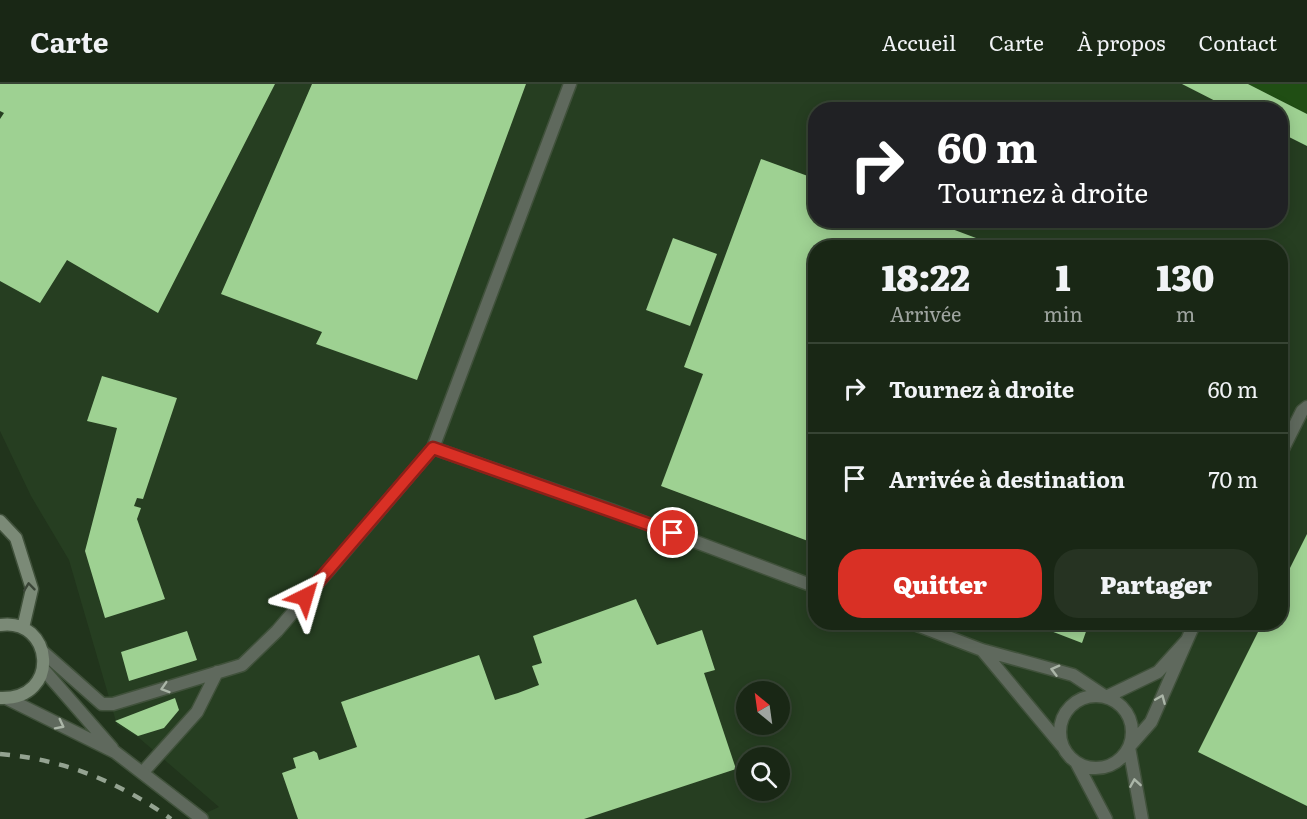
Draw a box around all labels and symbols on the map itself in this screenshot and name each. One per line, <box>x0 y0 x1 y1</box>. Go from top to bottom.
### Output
pin <box>647 507 698 558</box>
position arrow <box>273 565 337 629</box>
one-way arrow <box>23 582 36 592</box>
one-way arrow <box>1050 665 1061 677</box>
one-way arrow <box>160 681 171 693</box>
north arrow <box>736 681 790 735</box>
one-way arrow <box>1154 694 1166 705</box>
one-way arrow <box>54 718 65 729</box>
one-way arrow <box>1129 779 1142 789</box>

